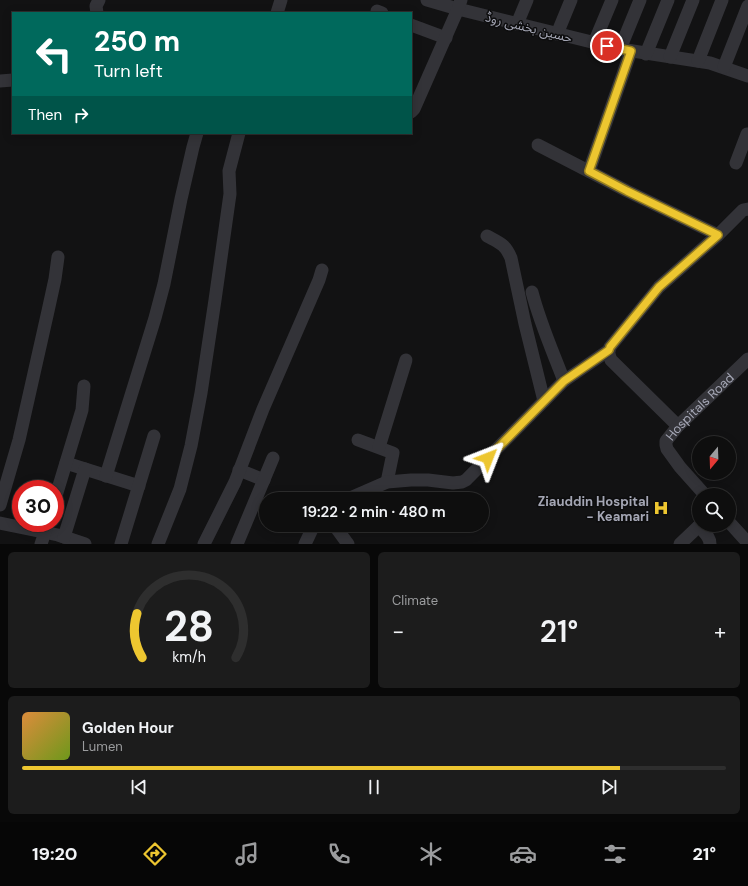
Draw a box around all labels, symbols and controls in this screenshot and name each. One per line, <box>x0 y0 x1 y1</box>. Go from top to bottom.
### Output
street label: حسین بخشی روڈ <box>484 8 575 47</box>
text: 250 m <box>94 23 180 60</box>
icon: left <box>28 28 80 80</box>
pin <box>590 29 624 63</box>
icon: arrive <box>596 35 618 57</box>
text: Turn left <box>94 59 163 83</box>
icon: right <box>70 104 92 126</box>
text: Then <box>28 105 62 125</box>
street label: Hospitals Road <box>662 369 738 444</box>
north arrow <box>692 436 736 480</box>
map controls <box>692 436 736 532</box>
position arrow <box>467 437 509 479</box>
speed limit sign: 30 <box>12 480 64 532</box>
button: search <box>692 488 736 532</box>
place label: Ziauddin Hospital - Keamari <box>538 493 649 525</box>
hospital icon: Ziauddin Hospital - Keamari <box>652 499 670 517</box>
text: 19:22 · 2 min · 480 m <box>302 502 446 522</box>
text: Climate <box>392 592 438 609</box>
text: 28 <box>164 600 214 654</box>
text: 21° <box>540 612 578 651</box>
text: − <box>392 617 404 646</box>
text: + <box>714 617 726 646</box>
text: km/h <box>172 648 206 666</box>
text: Golden Hour <box>82 718 174 738</box>
text: Lumen <box>82 738 123 755</box>
icon: previous <box>128 776 150 798</box>
icon: pause <box>363 776 385 798</box>
icon: next <box>598 776 620 798</box>
icon: directions <box>141 840 169 868</box>
icon: music <box>233 840 261 868</box>
icon: phone <box>325 840 353 868</box>
icon: climate <box>417 840 445 868</box>
icon: car <box>509 840 537 868</box>
icon: filters <box>601 840 629 868</box>
text: 19:20 <box>32 842 77 866</box>
text: 21° <box>692 842 716 866</box>

